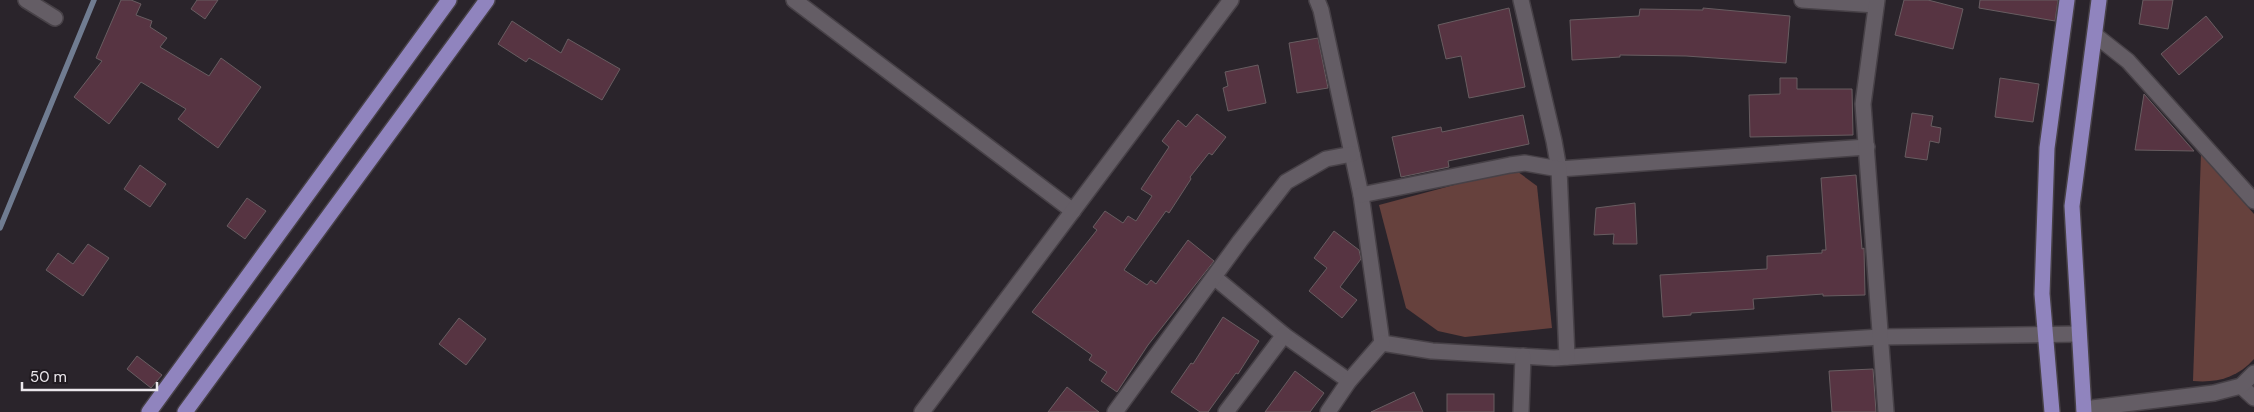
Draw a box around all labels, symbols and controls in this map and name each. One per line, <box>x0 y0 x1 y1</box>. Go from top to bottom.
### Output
scale bar <box>22 360 158 392</box>
text: 50 m <box>30 367 67 387</box>

